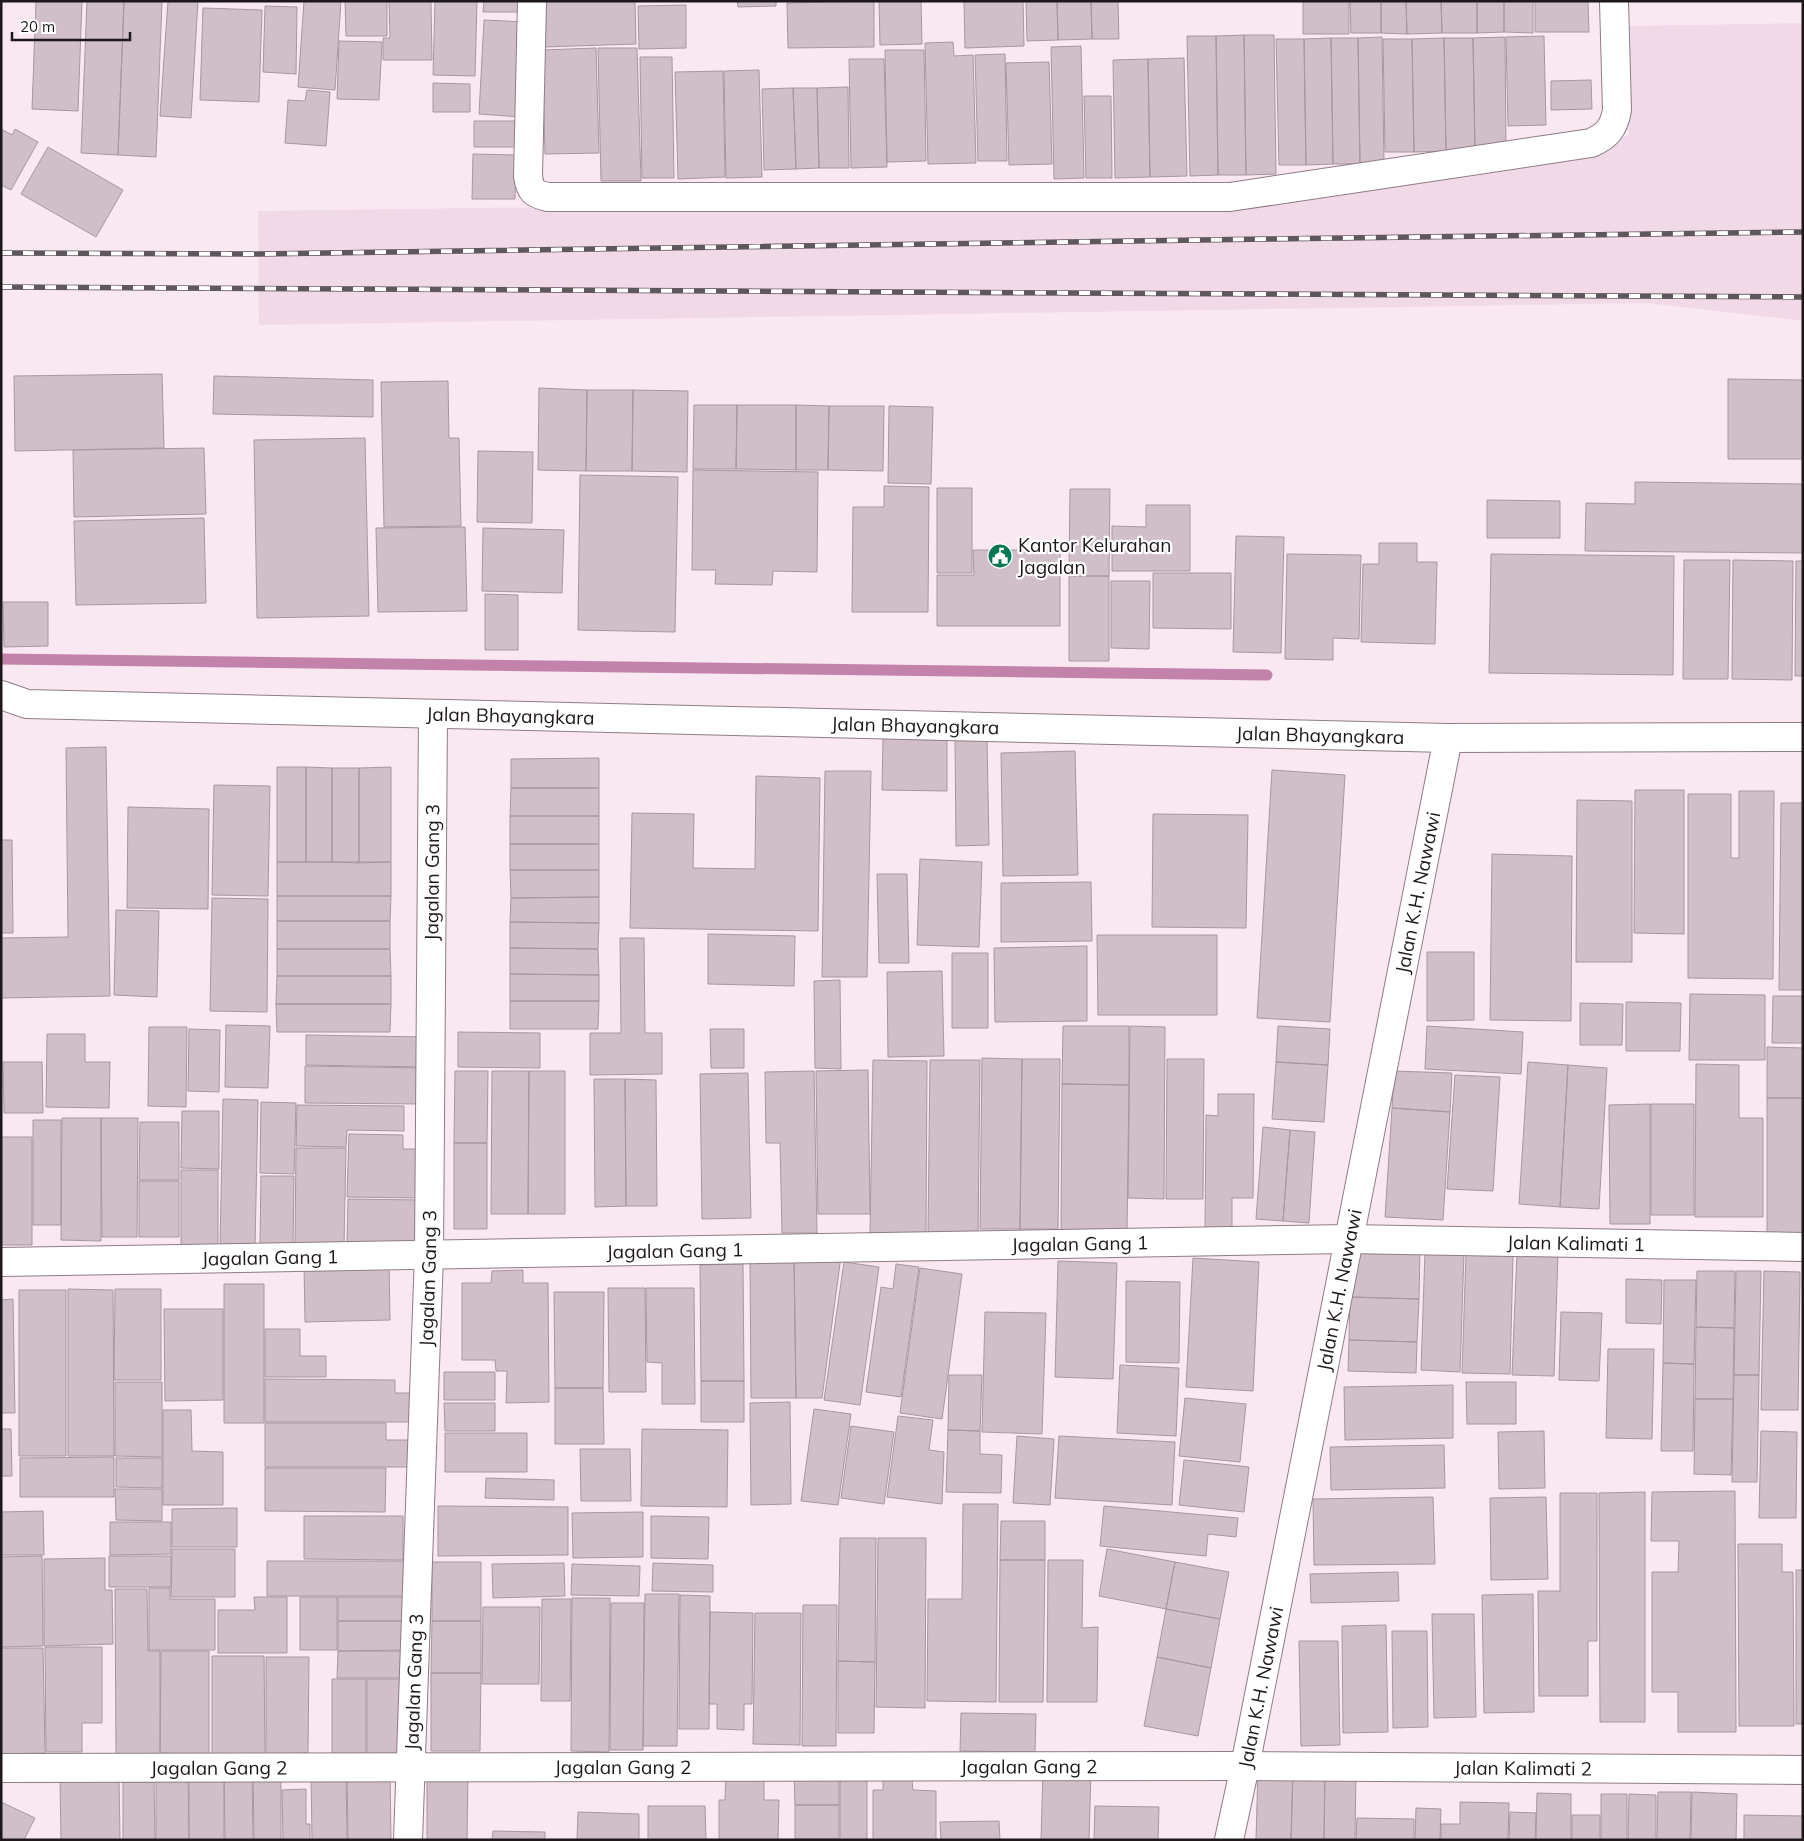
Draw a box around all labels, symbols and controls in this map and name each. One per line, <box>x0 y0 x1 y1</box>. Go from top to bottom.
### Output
scale bar <box>12 10 130 42</box>
text: 20 m <box>20 17 55 36</box>
place label: Kantor Kelurahan Jagalan <box>1018 533 1171 579</box>
public building icon: Kantor Kelurahan Jagalan <box>987 543 1013 569</box>
street label: Jalan Bhayangkara <box>426 702 595 730</box>
street label: Jalan Bhayangkara <box>831 711 1000 739</box>
street label: Jalan Bhayangkara <box>1236 721 1405 749</box>
street label: Jagalan Gang 3 <box>419 804 444 941</box>
street label: Jalan K.H. Nawawi <box>1390 810 1445 976</box>
street label: Jalan K.H. Nawawi <box>1311 1207 1367 1373</box>
street label: Jagalan Gang 3 <box>414 1210 441 1347</box>
street label: Jagalan Gang 1 <box>1011 1230 1148 1257</box>
street label: Jalan Kalimati 1 <box>1507 1230 1645 1256</box>
street label: Jagalan Gang 1 <box>606 1237 744 1264</box>
street label: Jagalan Gang 1 <box>201 1244 339 1271</box>
street label: Jalan K.H. Nawawi <box>1233 1604 1288 1770</box>
street label: Jagalan Gang 3 <box>399 1613 428 1751</box>
street label: Jagalan Gang 2 <box>961 1754 1097 1778</box>
street label: Jagalan Gang 2 <box>555 1755 691 1779</box>
street label: Jalan Kalimati 2 <box>1454 1755 1592 1780</box>
street label: Jagalan Gang 2 <box>151 1756 287 1780</box>

